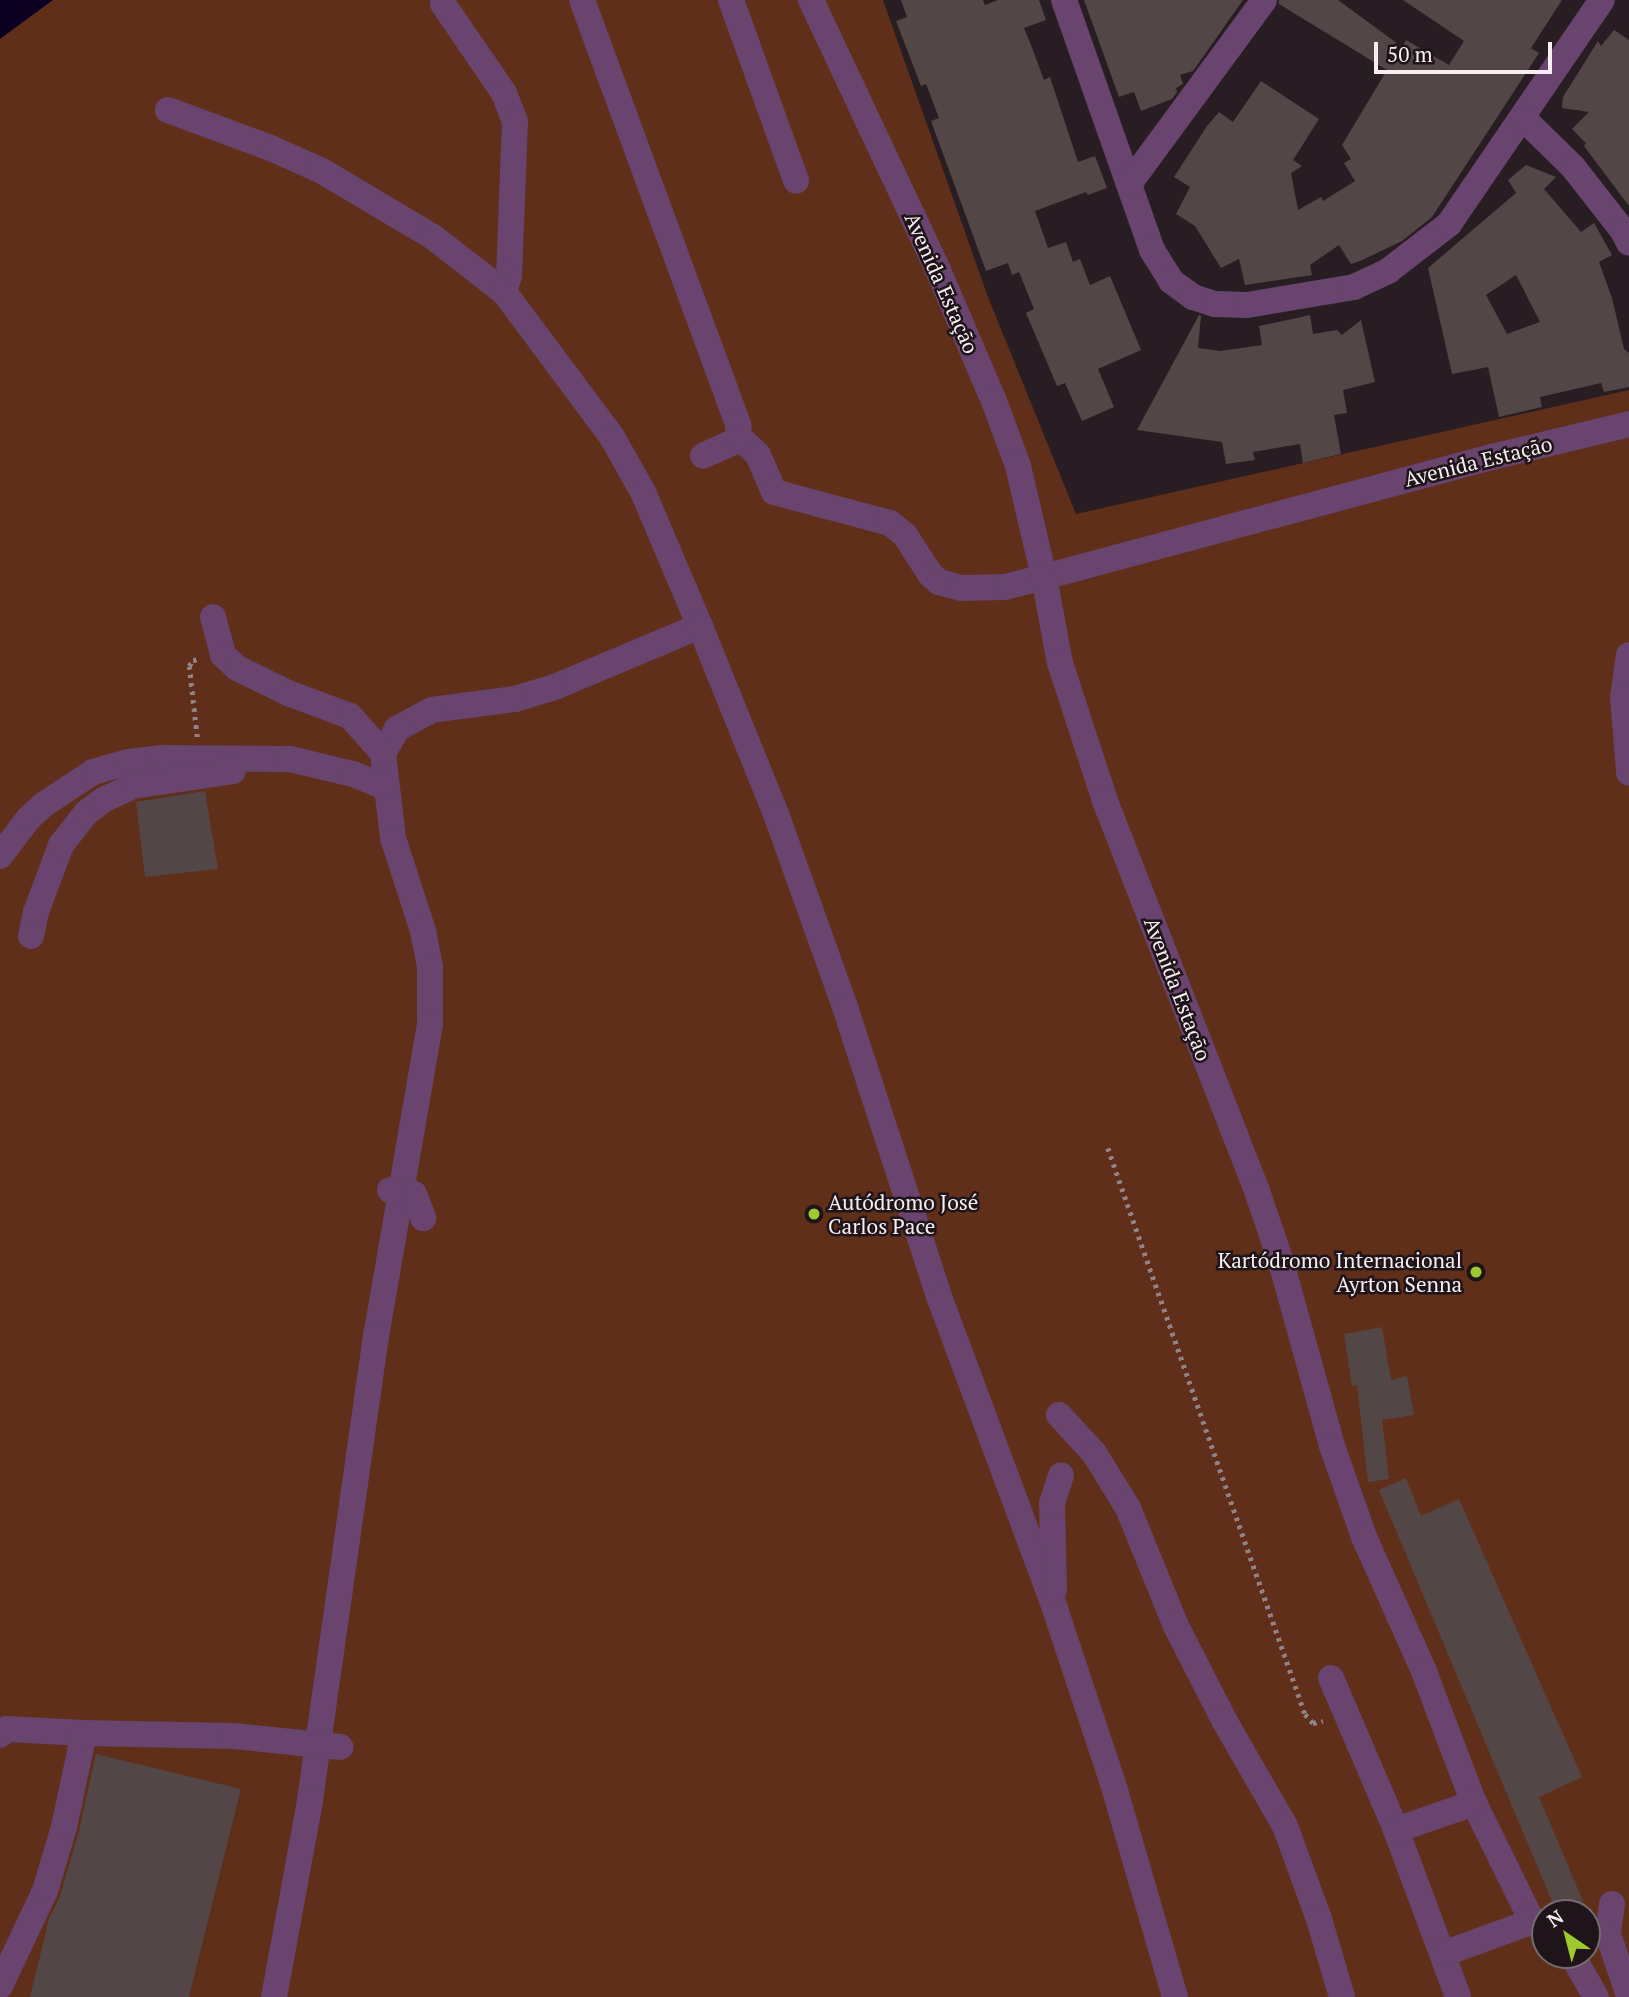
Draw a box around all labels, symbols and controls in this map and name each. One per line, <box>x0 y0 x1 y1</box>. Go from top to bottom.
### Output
scale bar <box>1377 28 1556 72</box>
text: 50 m <box>1387 40 1433 68</box>
street label: Avenida Estação <box>900 209 984 357</box>
street label: Avenida Estação <box>1401 430 1555 492</box>
street label: Avenida Estação <box>1139 914 1217 1064</box>
place label: Autódromo José Carlos Pace <box>828 1189 978 1239</box>
marker: Autódromo José Carlos Pace <box>806 1206 822 1222</box>
place label: Kartódromo Internacional Ayrton Senna <box>1218 1247 1462 1297</box>
marker: Kartódromo Internacional Ayrton Senna <box>1468 1264 1484 1280</box>
north arrow <box>1531 1899 1601 1969</box>
text: N <box>1542 1904 1568 1932</box>

